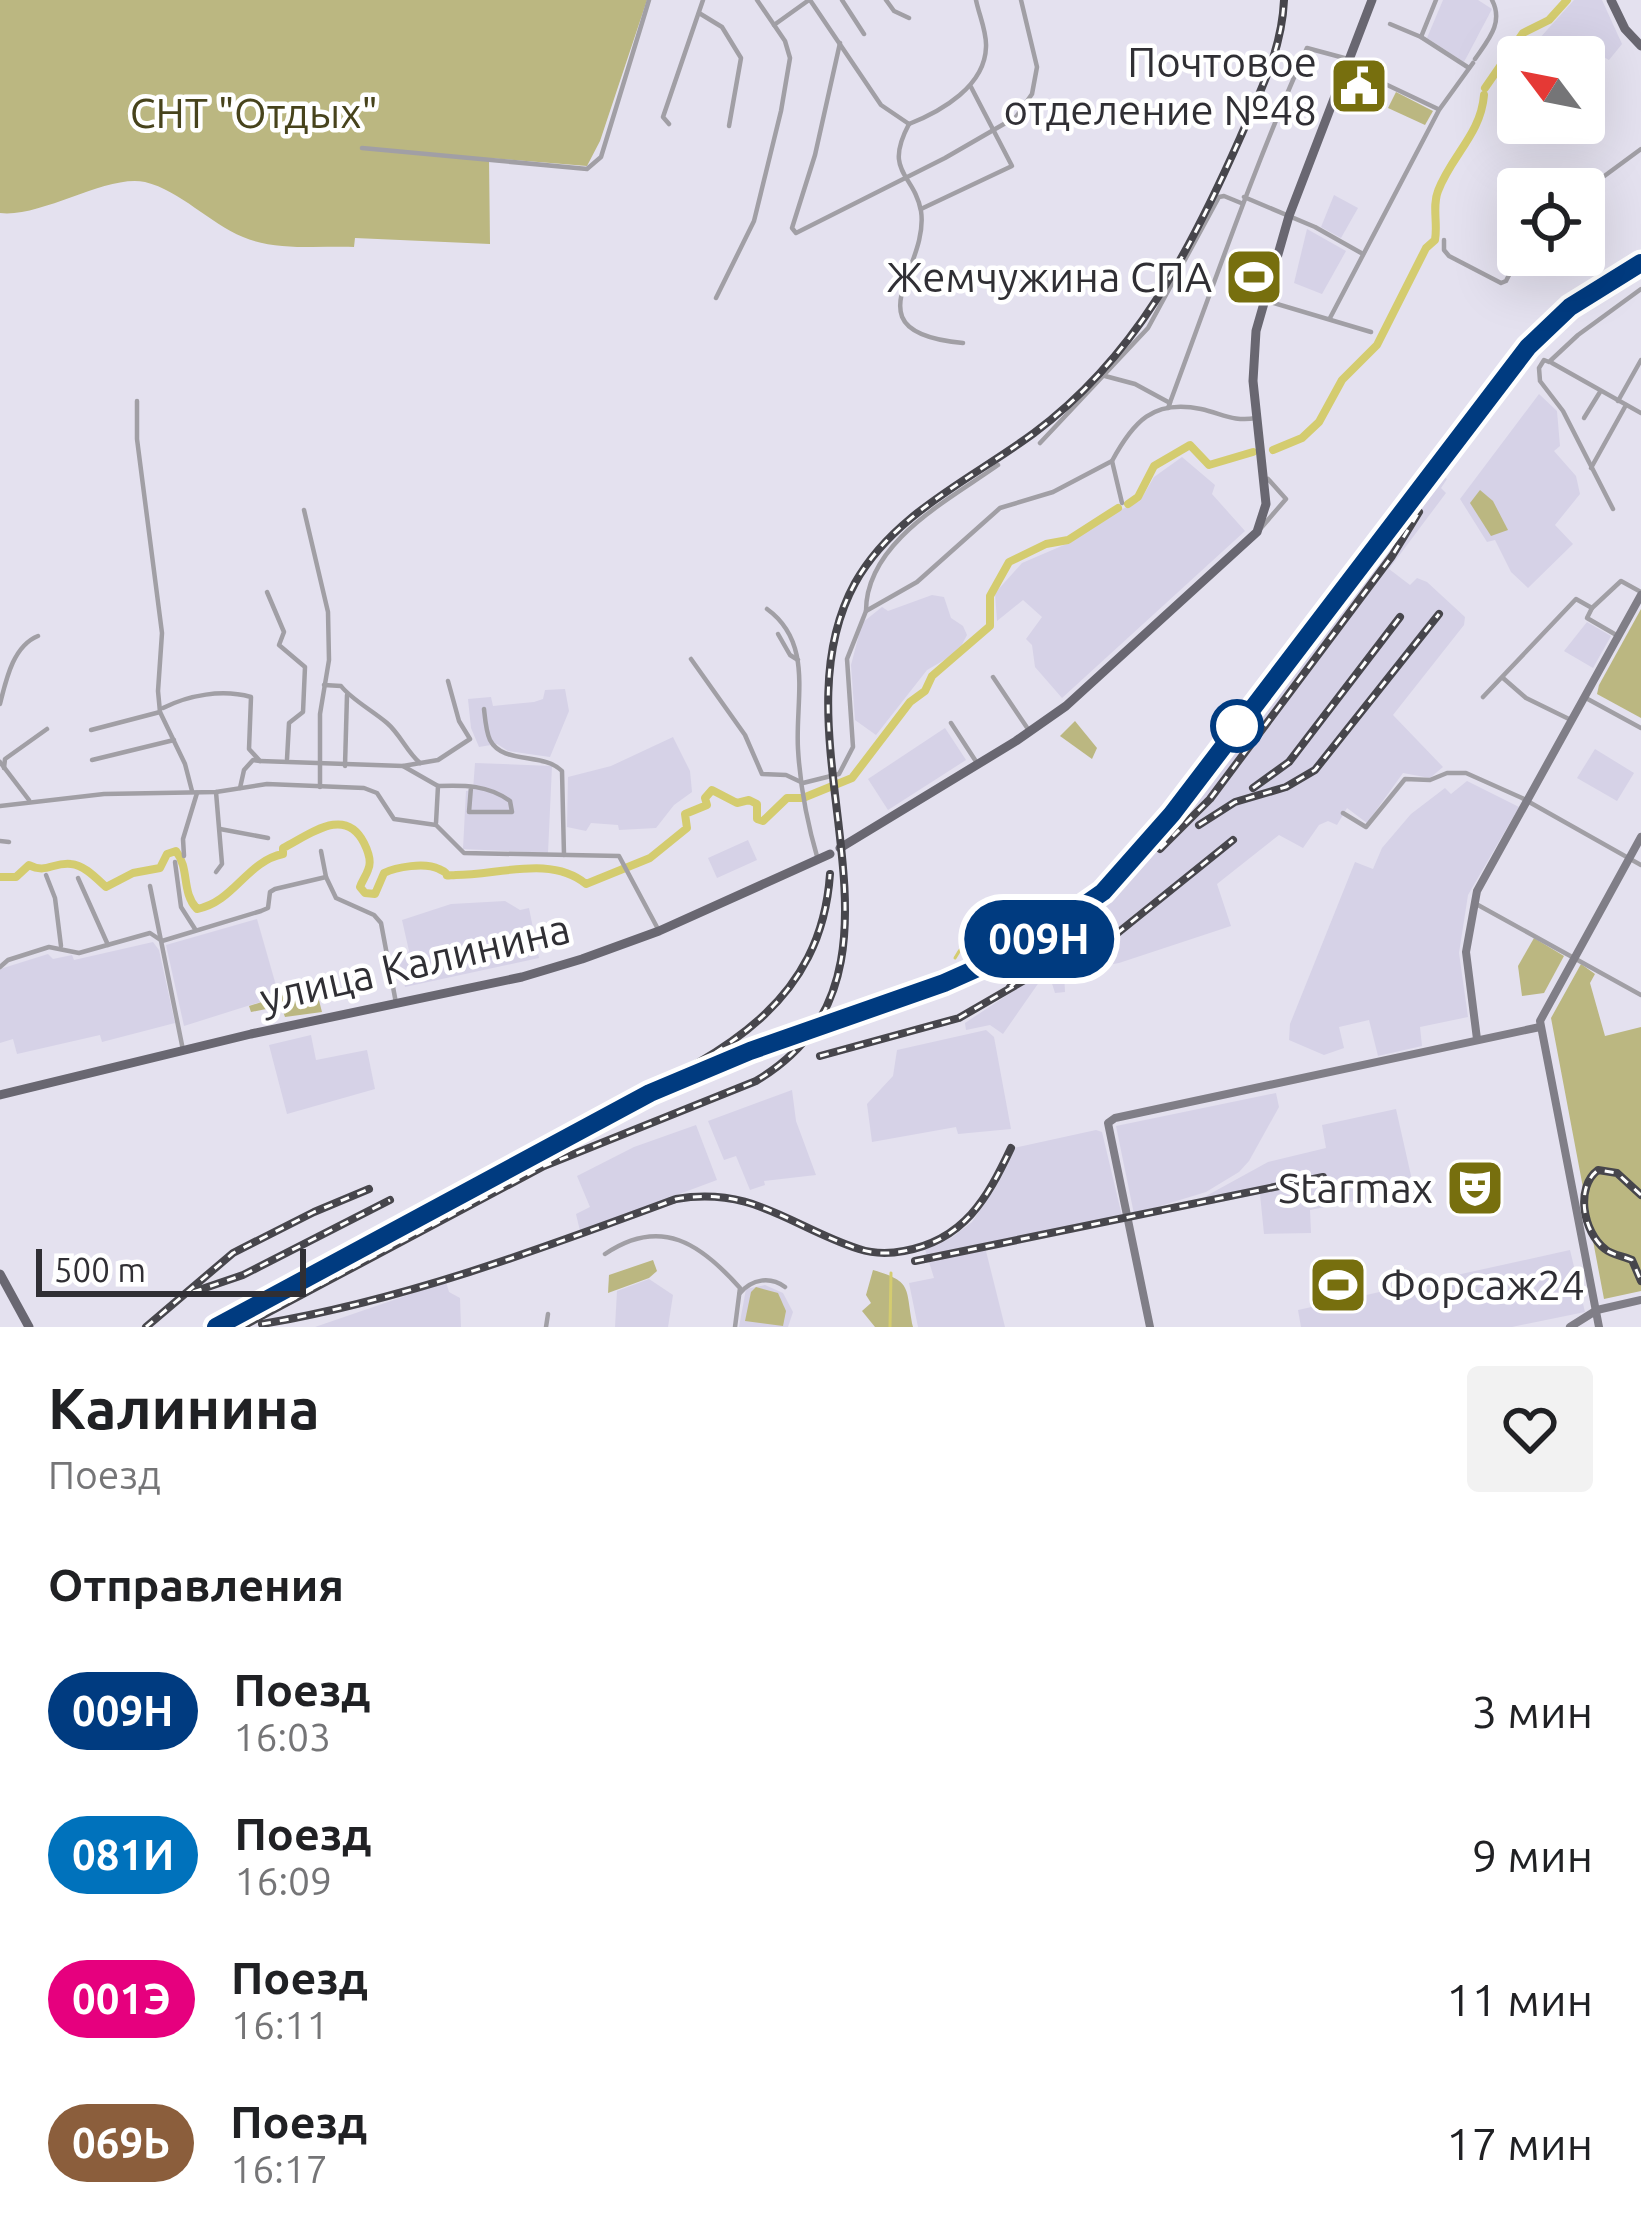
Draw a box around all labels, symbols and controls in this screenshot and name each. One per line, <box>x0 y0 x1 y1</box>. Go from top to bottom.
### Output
north arrow <box>1497 36 1605 144</box>
map controls <box>1497 36 1605 276</box>
place label: Почтовое отделение №48 <box>1004 38 1317 133</box>
public building icon: Почтовое отделение №48 <box>1328 55 1390 117</box>
park label: СНТ "Отдых" <box>130 89 378 136</box>
button: locate <box>1497 168 1605 276</box>
sports icon: Жемчужина СПА <box>1223 246 1285 308</box>
place label: Жемчужина СПА <box>887 253 1212 300</box>
unlabelled marker <box>1212 701 1262 751</box>
line badge: 009Н <box>955 900 1123 978</box>
street label: улица Калинина <box>255 904 574 1021</box>
text: 009Н <box>988 915 1090 962</box>
theatre icon: Starmax <box>1444 1157 1506 1219</box>
place label: Starmax <box>1278 1164 1433 1211</box>
scale bar <box>36 1243 306 1296</box>
text: 500 m <box>54 1251 146 1288</box>
sports icon: Форсаж24 <box>1307 1254 1369 1316</box>
place label: Форсаж24 <box>1380 1261 1585 1308</box>
button: heart <box>1467 1366 1593 1492</box>
text: Калинина <box>48 1376 320 1440</box>
text: Поезд <box>48 1453 161 1496</box>
text: Отправления <box>48 1559 344 1610</box>
text: Поезд <box>234 1664 371 1715</box>
text: 3 мин <box>1472 1686 1593 1737</box>
text: 009Н <box>72 1687 174 1734</box>
text: 16:03 <box>234 1715 331 1758</box>
text: Поезд <box>234 1808 371 1859</box>
text: 9 мин <box>1472 1830 1593 1881</box>
text: 081И <box>72 1831 174 1878</box>
text: 16:09 <box>234 1859 332 1902</box>
text: Поезд <box>231 1952 368 2003</box>
text: 11 мин <box>1446 1974 1593 2025</box>
text: 001Э <box>72 1975 171 2022</box>
text: 16:11 <box>231 2003 329 2046</box>
text: Поезд <box>230 2096 367 2147</box>
text: 17 мин <box>1446 2118 1593 2169</box>
text: 069Ь <box>72 2119 170 2166</box>
text: 16:17 <box>230 2147 328 2190</box>

